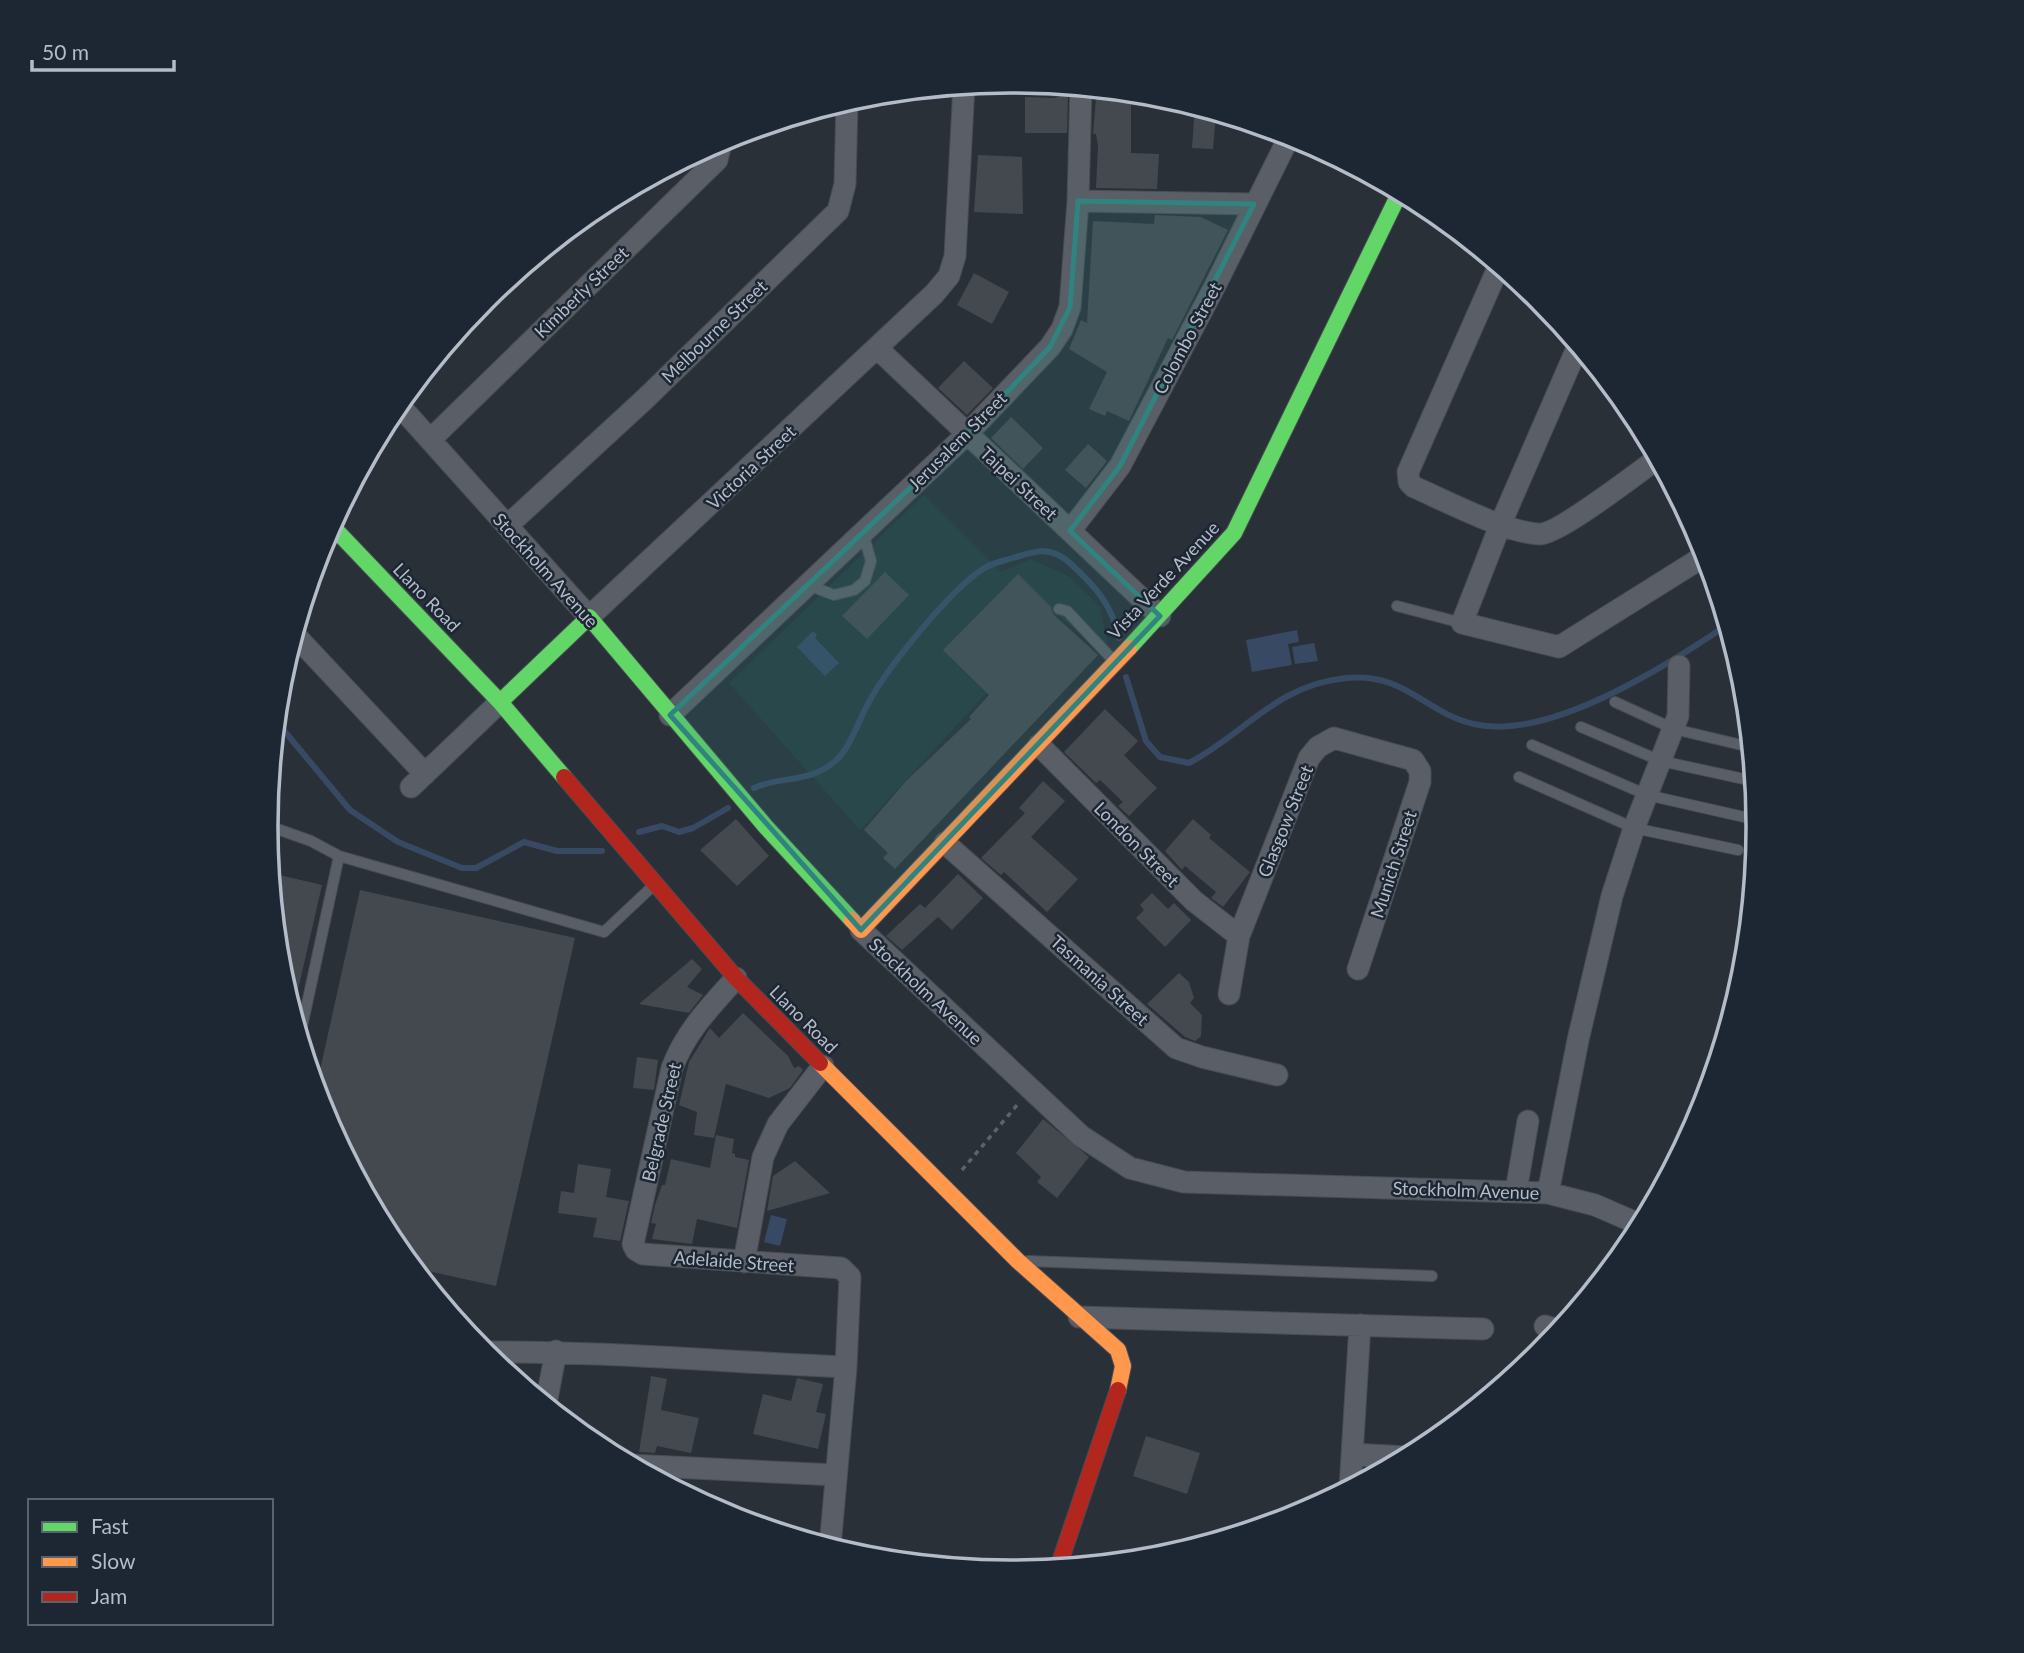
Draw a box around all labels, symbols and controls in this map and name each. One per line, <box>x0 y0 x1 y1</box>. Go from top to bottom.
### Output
scale bar <box>32 28 173 72</box>
text: 50 m <box>42 39 89 64</box>
street label: Kimberly Street <box>529 241 633 342</box>
street label: Melbourne Street <box>656 275 772 387</box>
street label: Colombo Street <box>1148 278 1226 398</box>
street label: Jerusalem Street <box>903 387 1011 495</box>
street label: Victoria Street <box>702 420 800 514</box>
street label: Taipei Street <box>976 442 1063 525</box>
street label: Stockholm Avenue <box>489 508 603 632</box>
street label: Vista Verde Avenue <box>1103 516 1223 644</box>
street label: Llano Road <box>389 558 465 636</box>
street label: Glasgow Street <box>1253 761 1318 880</box>
street label: London Street <box>1090 797 1184 891</box>
street label: Munich Street <box>1365 807 1421 920</box>
street label: Tasmania Street <box>1046 930 1154 1030</box>
street label: Stockholm Avenue <box>865 933 987 1049</box>
street label: Llano Road <box>765 980 843 1058</box>
street label: Belgrade Street <box>637 1060 686 1184</box>
street label: Stockholm Avenue <box>1392 1176 1540 1204</box>
street label: Adelaide Street <box>673 1246 795 1276</box>
legend <box>28 1499 273 1625</box>
text: Fast <box>91 1513 129 1538</box>
text: Slow <box>91 1548 136 1573</box>
text: Jam <box>91 1583 127 1608</box>

